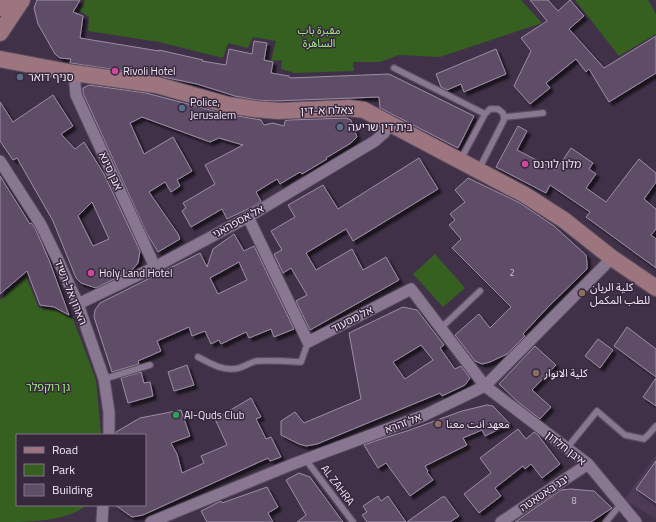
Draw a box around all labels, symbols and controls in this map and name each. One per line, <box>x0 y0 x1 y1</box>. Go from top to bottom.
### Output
park label: مقبرة باب الساهرة <box>298 22 341 51</box>
place label: Rivoli Hotel <box>123 63 176 79</box>
marker: Rivoli Hotel <box>110 66 120 76</box>
place label: סניף דואר <box>28 69 74 85</box>
marker: סניף דואר <box>15 72 25 82</box>
place label: Police, Jerusalem <box>190 94 236 123</box>
street label: צאלח א-דין <box>300 102 354 118</box>
marker: Police, Jerusalem <box>177 103 187 113</box>
place label: בית דין שריעה <box>348 119 413 135</box>
marker: בית דין שריעה <box>335 122 345 132</box>
street label: אבן סינא <box>95 149 127 193</box>
place label: מלון לורנס <box>533 156 581 172</box>
marker: מלון לורנס <box>520 159 530 169</box>
street label: אל אספהאני <box>209 200 267 242</box>
street label: הארון אל-רשיד <box>51 257 91 327</box>
place label: Holy Land Hotel <box>99 265 172 281</box>
house number: 2 <box>509 266 515 279</box>
marker: Holy Land Hotel <box>86 268 96 278</box>
place label: كلية الريان للطب المكمل <box>590 279 650 308</box>
marker: كلية الريان للطب المكمل <box>577 288 587 298</box>
street label: אל מסעוד <box>328 302 376 336</box>
place label: كلية الانوار <box>543 365 588 381</box>
marker: كلية الانوار <box>531 368 541 378</box>
park label: גן רוקפלר <box>26 379 70 395</box>
place label: Al-Quds Club <box>184 407 245 423</box>
street label: אל זהרא <box>382 409 424 437</box>
marker: Al-Quds Club <box>171 410 181 420</box>
place label: معهد انت معنا <box>446 416 510 432</box>
marker: معهد انت معنا <box>433 419 443 429</box>
street label: איבן חלדון <box>542 427 590 469</box>
legend <box>16 434 146 506</box>
text: Road <box>52 440 78 459</box>
text: Park <box>52 460 75 479</box>
street label: AL ZAHRA <box>317 461 359 509</box>
street label: יבנ באטאטה <box>516 471 572 515</box>
text: Building <box>52 480 93 499</box>
house number: 8 <box>571 494 577 507</box>

